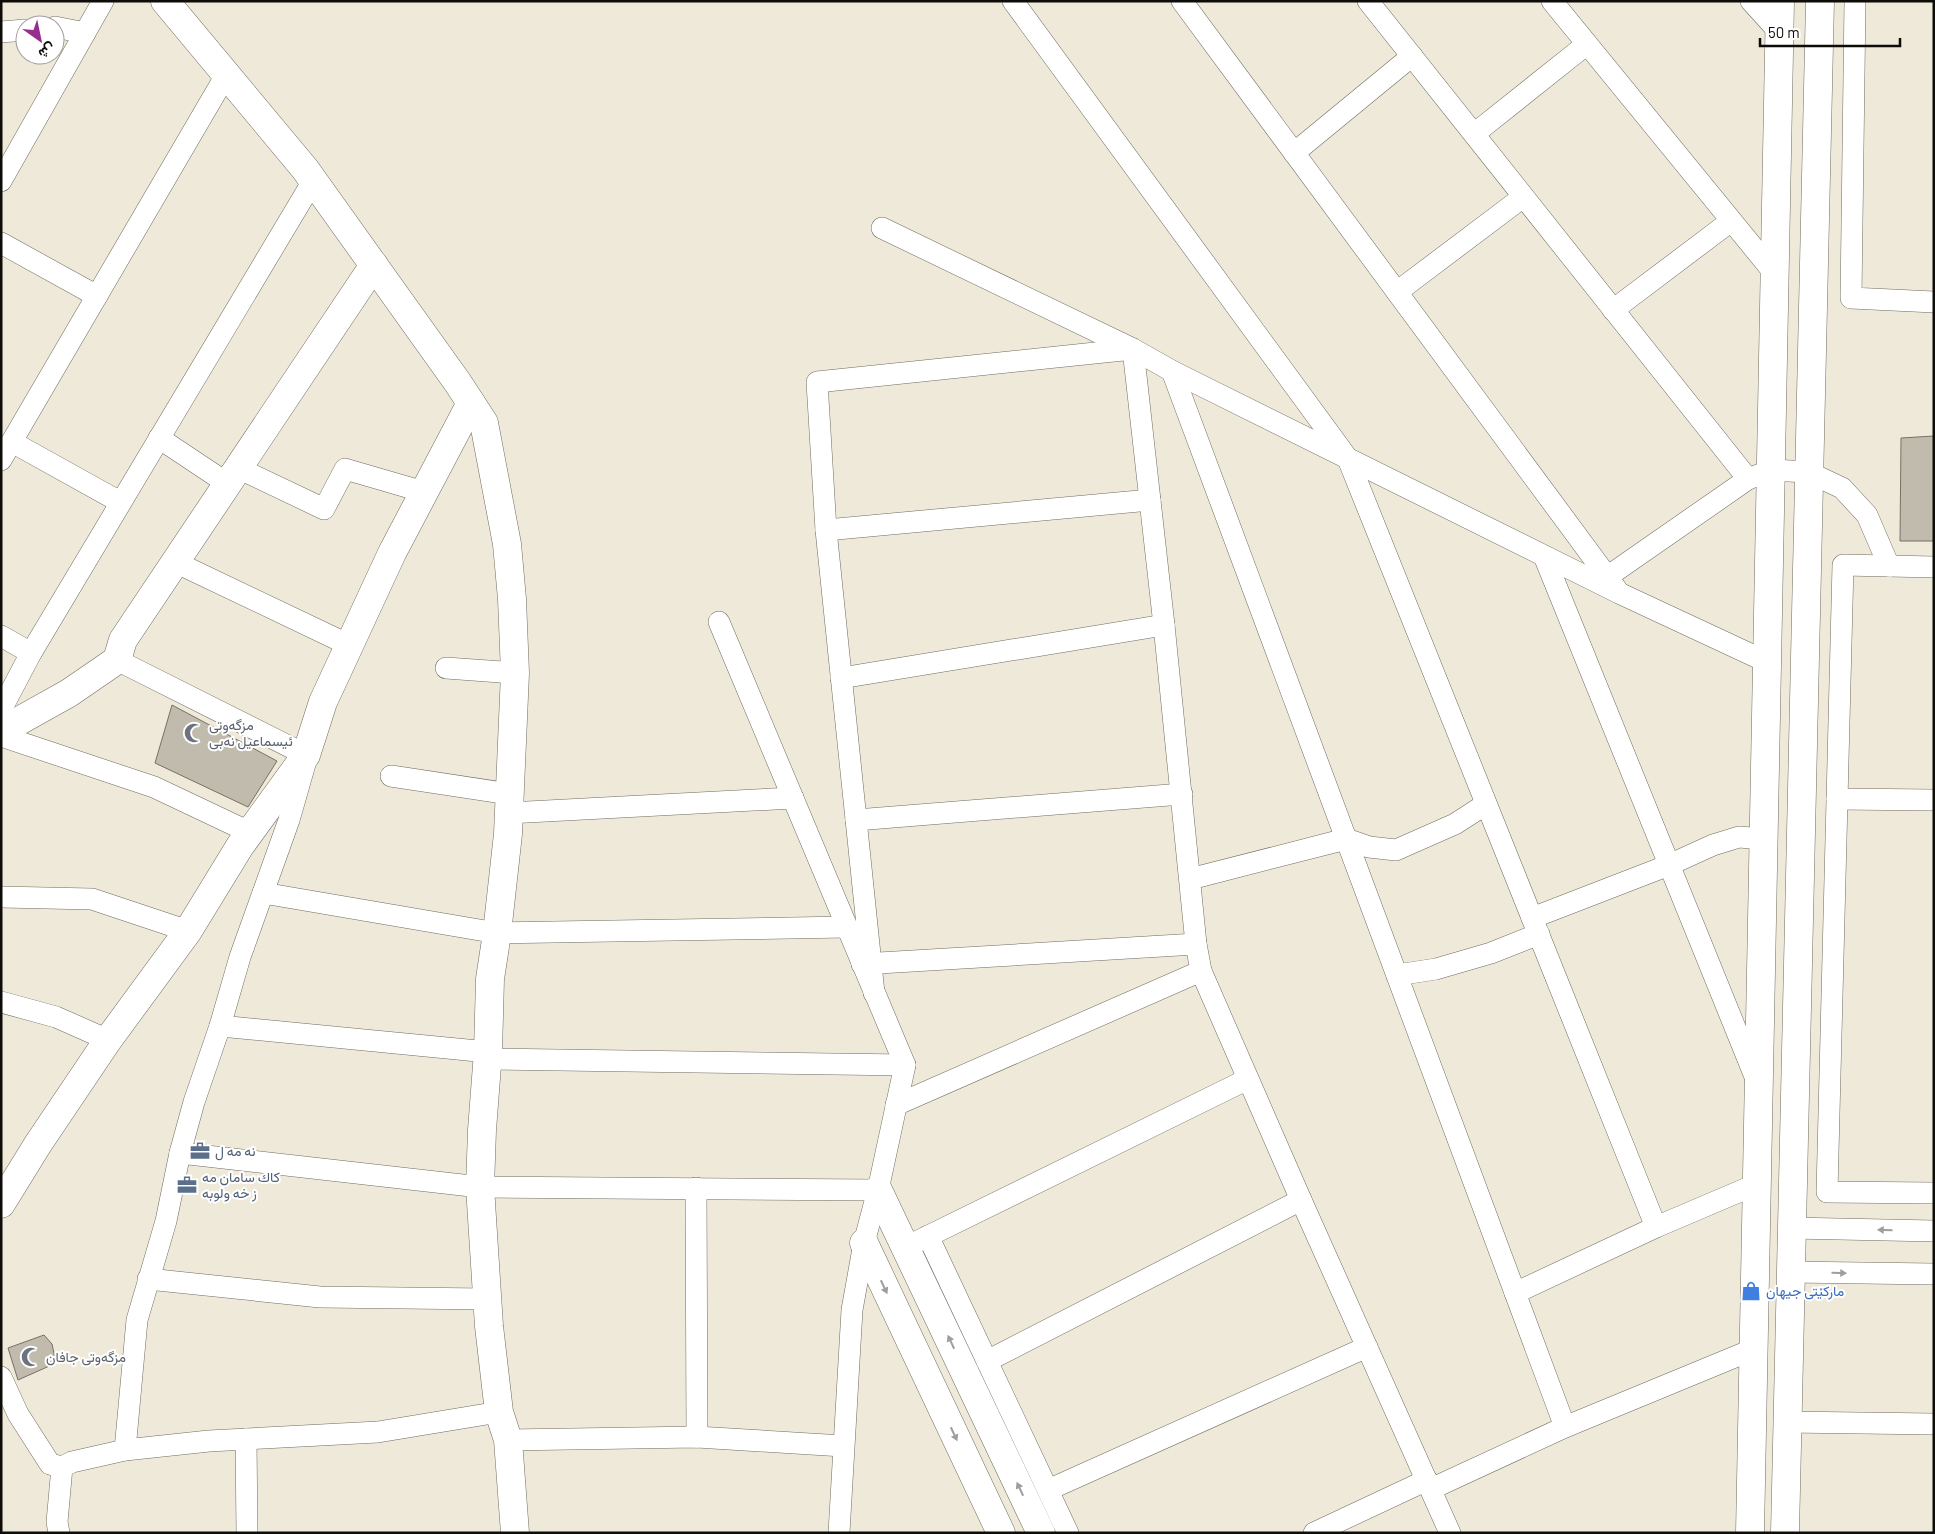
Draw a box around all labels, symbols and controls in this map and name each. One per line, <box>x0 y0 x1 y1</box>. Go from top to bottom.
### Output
north arrow <box>15 15 65 65</box>
scale bar <box>1760 15 1900 47</box>
text: 50 m <box>1768 23 1800 41</box>
text: ش <box>35 39 59 63</box>
place label: مزگەوتی ئیسماعیل نەبی <box>209 716 293 750</box>
mosque icon: مزگەوتی ئیسماعیل نەبی <box>183 722 205 744</box>
office icon: نه مه ل <box>189 1140 211 1162</box>
place label: نه مه ل <box>215 1142 256 1161</box>
place label: كاك سامان مه ز خه ولوبه <box>202 1168 280 1202</box>
office icon: كاك سامان مه ز خه ولوبه <box>176 1174 198 1196</box>
one-way arrow <box>1877 1226 1893 1234</box>
one-way arrow <box>1831 1269 1847 1277</box>
one-way arrow <box>880 1280 889 1295</box>
shop icon: مارکێتی جیهان <box>1740 1280 1762 1302</box>
place label: مارکێتی جیهان <box>1766 1282 1844 1300</box>
one-way arrow <box>946 1335 954 1349</box>
mosque icon: مزگەوتی جافان <box>20 1346 42 1368</box>
place label: مزگەوتی جافان <box>46 1348 126 1366</box>
one-way arrow <box>950 1427 958 1441</box>
one-way arrow <box>1016 1482 1024 1496</box>

